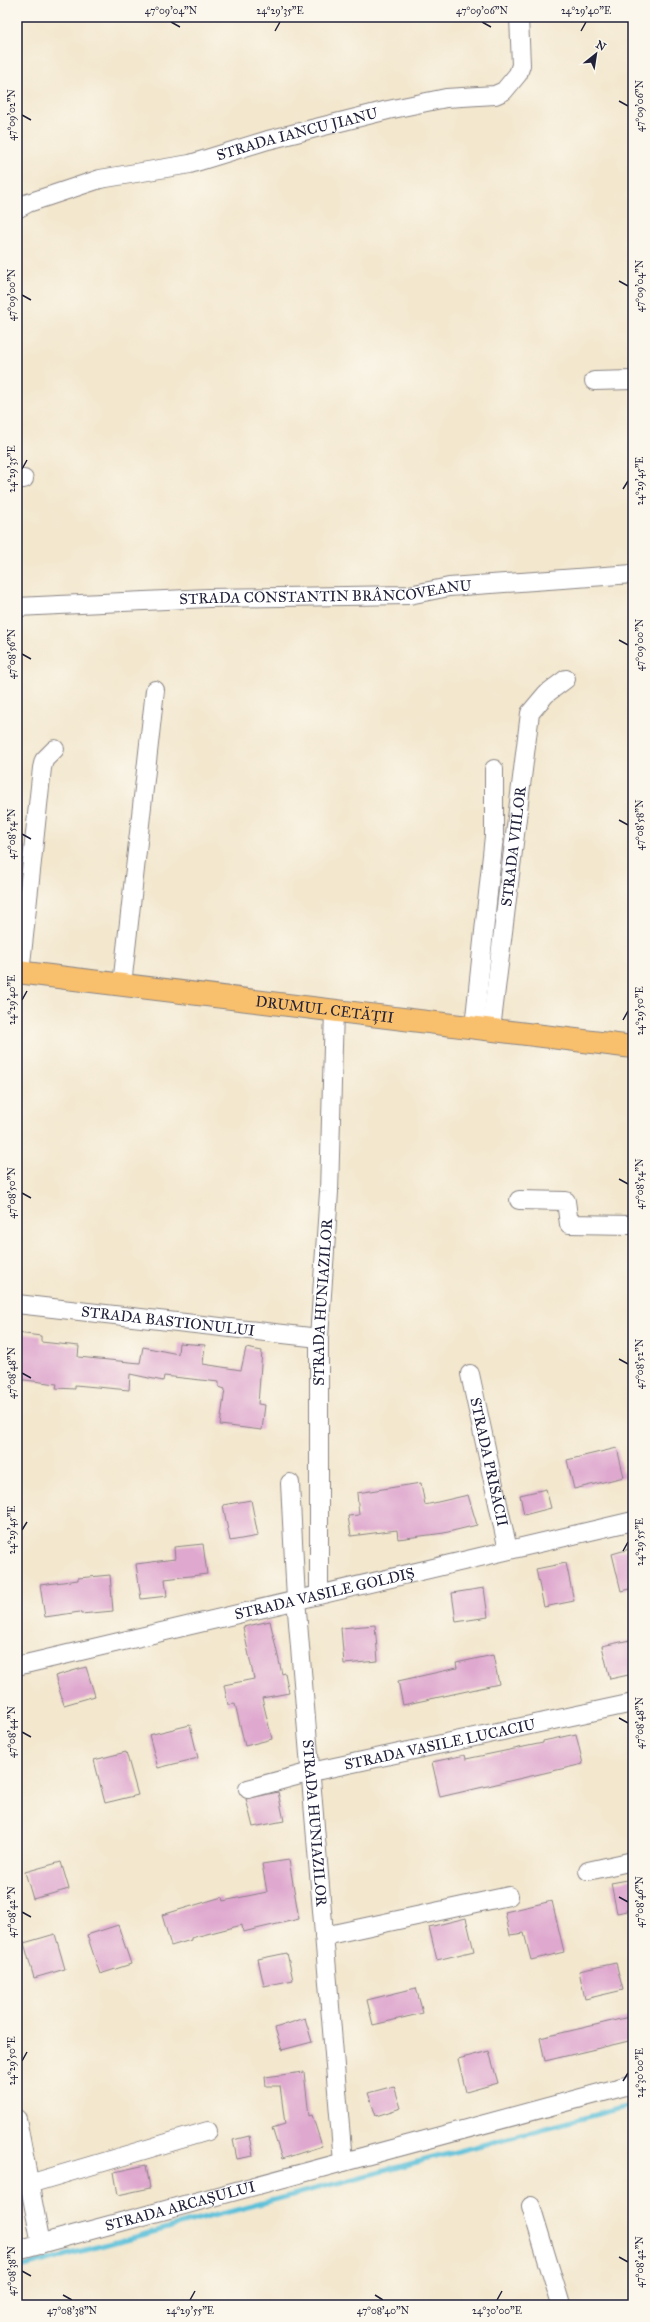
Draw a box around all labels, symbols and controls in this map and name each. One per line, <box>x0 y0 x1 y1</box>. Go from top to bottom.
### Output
text: 47°09'04"N <box>145 5 198 17</box>
text: 24°29'35"E <box>256 5 304 17</box>
text: 47°09'06"N <box>456 5 508 17</box>
text: 24°29'40"E <box>561 5 611 17</box>
north arrow <box>576 34 616 74</box>
text: N <box>593 38 609 54</box>
text: 47°09'06"N <box>634 80 646 132</box>
text: 47°09'02"N <box>6 89 18 141</box>
street label: STRADA IANCU JIANU <box>214 104 380 164</box>
text: 47°09'04"N <box>634 259 646 312</box>
text: 47°09'00"N <box>6 268 18 321</box>
text: 24°29'35"E <box>6 445 18 493</box>
text: 24°29'45"E <box>634 457 646 505</box>
street label: STRADA CONSTANTIN BRÂNCOVEANU <box>179 576 472 608</box>
text: 47°09'00"N <box>634 618 646 671</box>
text: 47°08'56"N <box>6 628 18 679</box>
street label: STRADA VIILOR <box>497 785 530 907</box>
text: 47°08'58"N <box>634 799 646 850</box>
text: 47°08'54"N <box>6 808 18 859</box>
text: 24°29'40"E <box>6 975 18 1025</box>
text: 24°29'50"E <box>634 986 646 1036</box>
street label: DRUMUL CETĂȚII <box>255 992 395 1027</box>
text: 47°08'54"N <box>634 1158 646 1209</box>
text: 47°08'50"N <box>6 1167 18 1219</box>
street label: STRADA HUNIAZILOR <box>310 1218 336 1386</box>
street label: STRADA BASTIONULUI <box>80 1302 256 1340</box>
text: 47°08'52"N <box>634 1338 646 1389</box>
text: 47°08'48"N <box>6 1347 18 1399</box>
street label: STRADA PRISĂCII <box>466 1396 512 1528</box>
text: 24°29'45"E <box>6 1506 18 1554</box>
text: 24°29'55"E <box>634 1518 646 1566</box>
street label: STRADA VASILE GOLDIȘ <box>233 1564 416 1623</box>
text: 47°08'48"N <box>634 1697 646 1749</box>
text: 47°08'44"N <box>6 1705 18 1758</box>
street label: STRADA VASILE LUCACIU <box>342 1715 537 1774</box>
street label: STRADA HUNIAZILOR <box>299 1739 331 1908</box>
text: 47°08'46"N <box>634 1876 646 1928</box>
text: 47°08'42"N <box>6 1886 18 1938</box>
text: 24°29'50"E <box>6 2036 18 2086</box>
text: 24°30'00"E <box>634 2048 646 2098</box>
street label: STRADA ARCAȘULUI <box>103 2177 257 2235</box>
text: 47°08'42"N <box>634 2236 646 2288</box>
text: 47°08'38"N <box>6 2245 18 2296</box>
text: 47°08'38"N <box>47 2305 98 2317</box>
text: 24°29'55"E <box>166 2305 214 2317</box>
text: 47°08'40"N <box>357 2305 410 2317</box>
text: 24°30'00"E <box>472 2305 522 2317</box>

